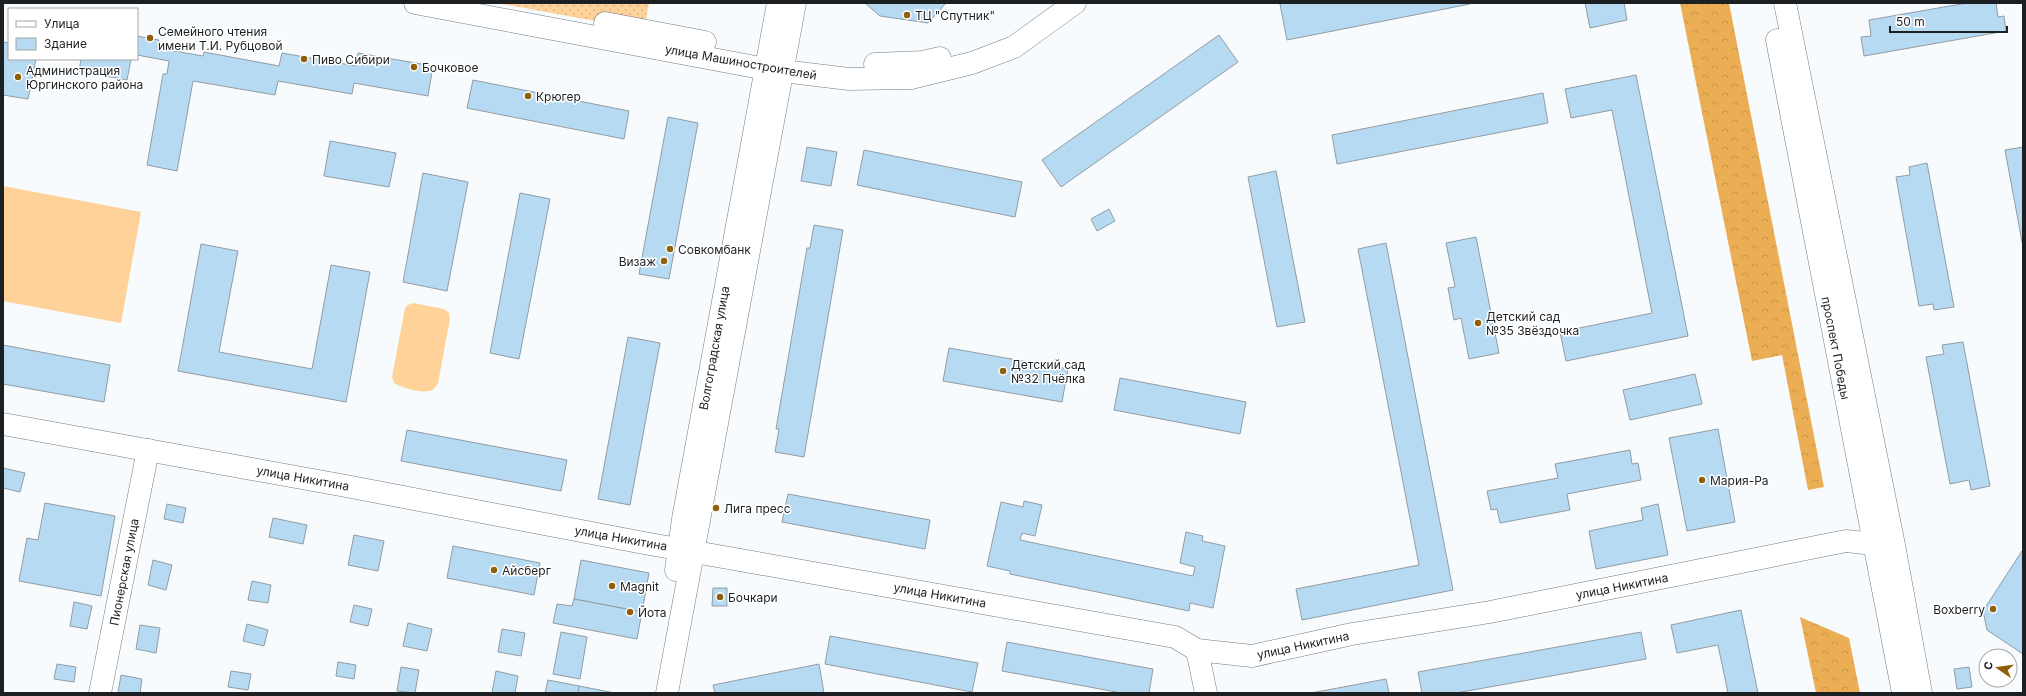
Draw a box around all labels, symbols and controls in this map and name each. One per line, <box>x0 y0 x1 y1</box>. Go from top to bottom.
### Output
legend <box>8 8 138 60</box>
place label: ТЦ "Спутник" <box>915 8 995 23</box>
scale bar <box>1890 8 2007 34</box>
marker: ТЦ "Спутник" <box>902 10 912 20</box>
text: 50 m <box>1896 14 1925 29</box>
text: Улица <box>44 16 79 31</box>
place label: Семейного чтения имени Т.И. Рубцовой <box>158 24 283 53</box>
marker: Семейного чтения имени Т.И. Рубцовой <box>145 33 155 43</box>
text: Здание <box>44 36 87 51</box>
street label: улица Машиностроителей <box>664 41 818 83</box>
place label: Пиво Сибири <box>312 52 390 67</box>
marker: Пиво Сибири <box>299 54 309 64</box>
place label: Бочковое <box>422 60 478 75</box>
marker: Бочковое <box>409 62 419 72</box>
place label: Администрация Юргинского района <box>26 63 143 92</box>
marker: Администрация Юргинского района <box>13 72 23 82</box>
place label: Крюгер <box>536 89 581 104</box>
marker: Крюгер <box>523 91 533 101</box>
place label: Совкомбанк <box>678 242 751 257</box>
marker: Совкомбанк <box>665 244 675 254</box>
place label: Визаж <box>619 254 656 269</box>
marker: Визаж <box>659 256 669 266</box>
street label: Волгоградская улица <box>696 285 732 411</box>
street label: проспект Победы <box>1819 295 1853 401</box>
place label: Детский сад №35 Звёздочка <box>1486 309 1579 338</box>
marker: Детский сад №35 Звёздочка <box>1473 318 1483 328</box>
place label: Детский сад №32 Пчёлка <box>1011 357 1086 386</box>
marker: Детский сад №32 Пчёлка <box>998 366 1008 376</box>
street label: улица Никитина <box>256 462 350 494</box>
place label: Мария-Ра <box>1710 473 1769 488</box>
marker: Мария-Ра <box>1697 475 1707 485</box>
place label: Лига пресс <box>724 501 791 516</box>
marker: Лига пресс <box>711 503 721 513</box>
street label: Пионерская улица <box>106 517 142 627</box>
street label: улица Никитина <box>574 522 668 554</box>
place label: Айсберг <box>502 563 551 578</box>
marker: Айсберг <box>489 565 499 575</box>
street label: улица Никитина <box>1575 570 1669 602</box>
place label: Magnit <box>620 579 659 594</box>
street label: улица Никитина <box>893 579 987 611</box>
marker: Magnit <box>607 581 617 591</box>
place label: Бочкари <box>728 590 778 605</box>
marker: Бочкари <box>715 592 725 602</box>
place label: Boxberry <box>1933 602 1985 617</box>
marker: Boxberry <box>1988 604 1998 614</box>
place label: Йота <box>638 605 667 620</box>
marker: Йота <box>625 607 635 617</box>
street label: улица Никитина <box>1256 628 1350 662</box>
north arrow <box>1978 648 2018 688</box>
text: С <box>1981 660 1996 671</box>

